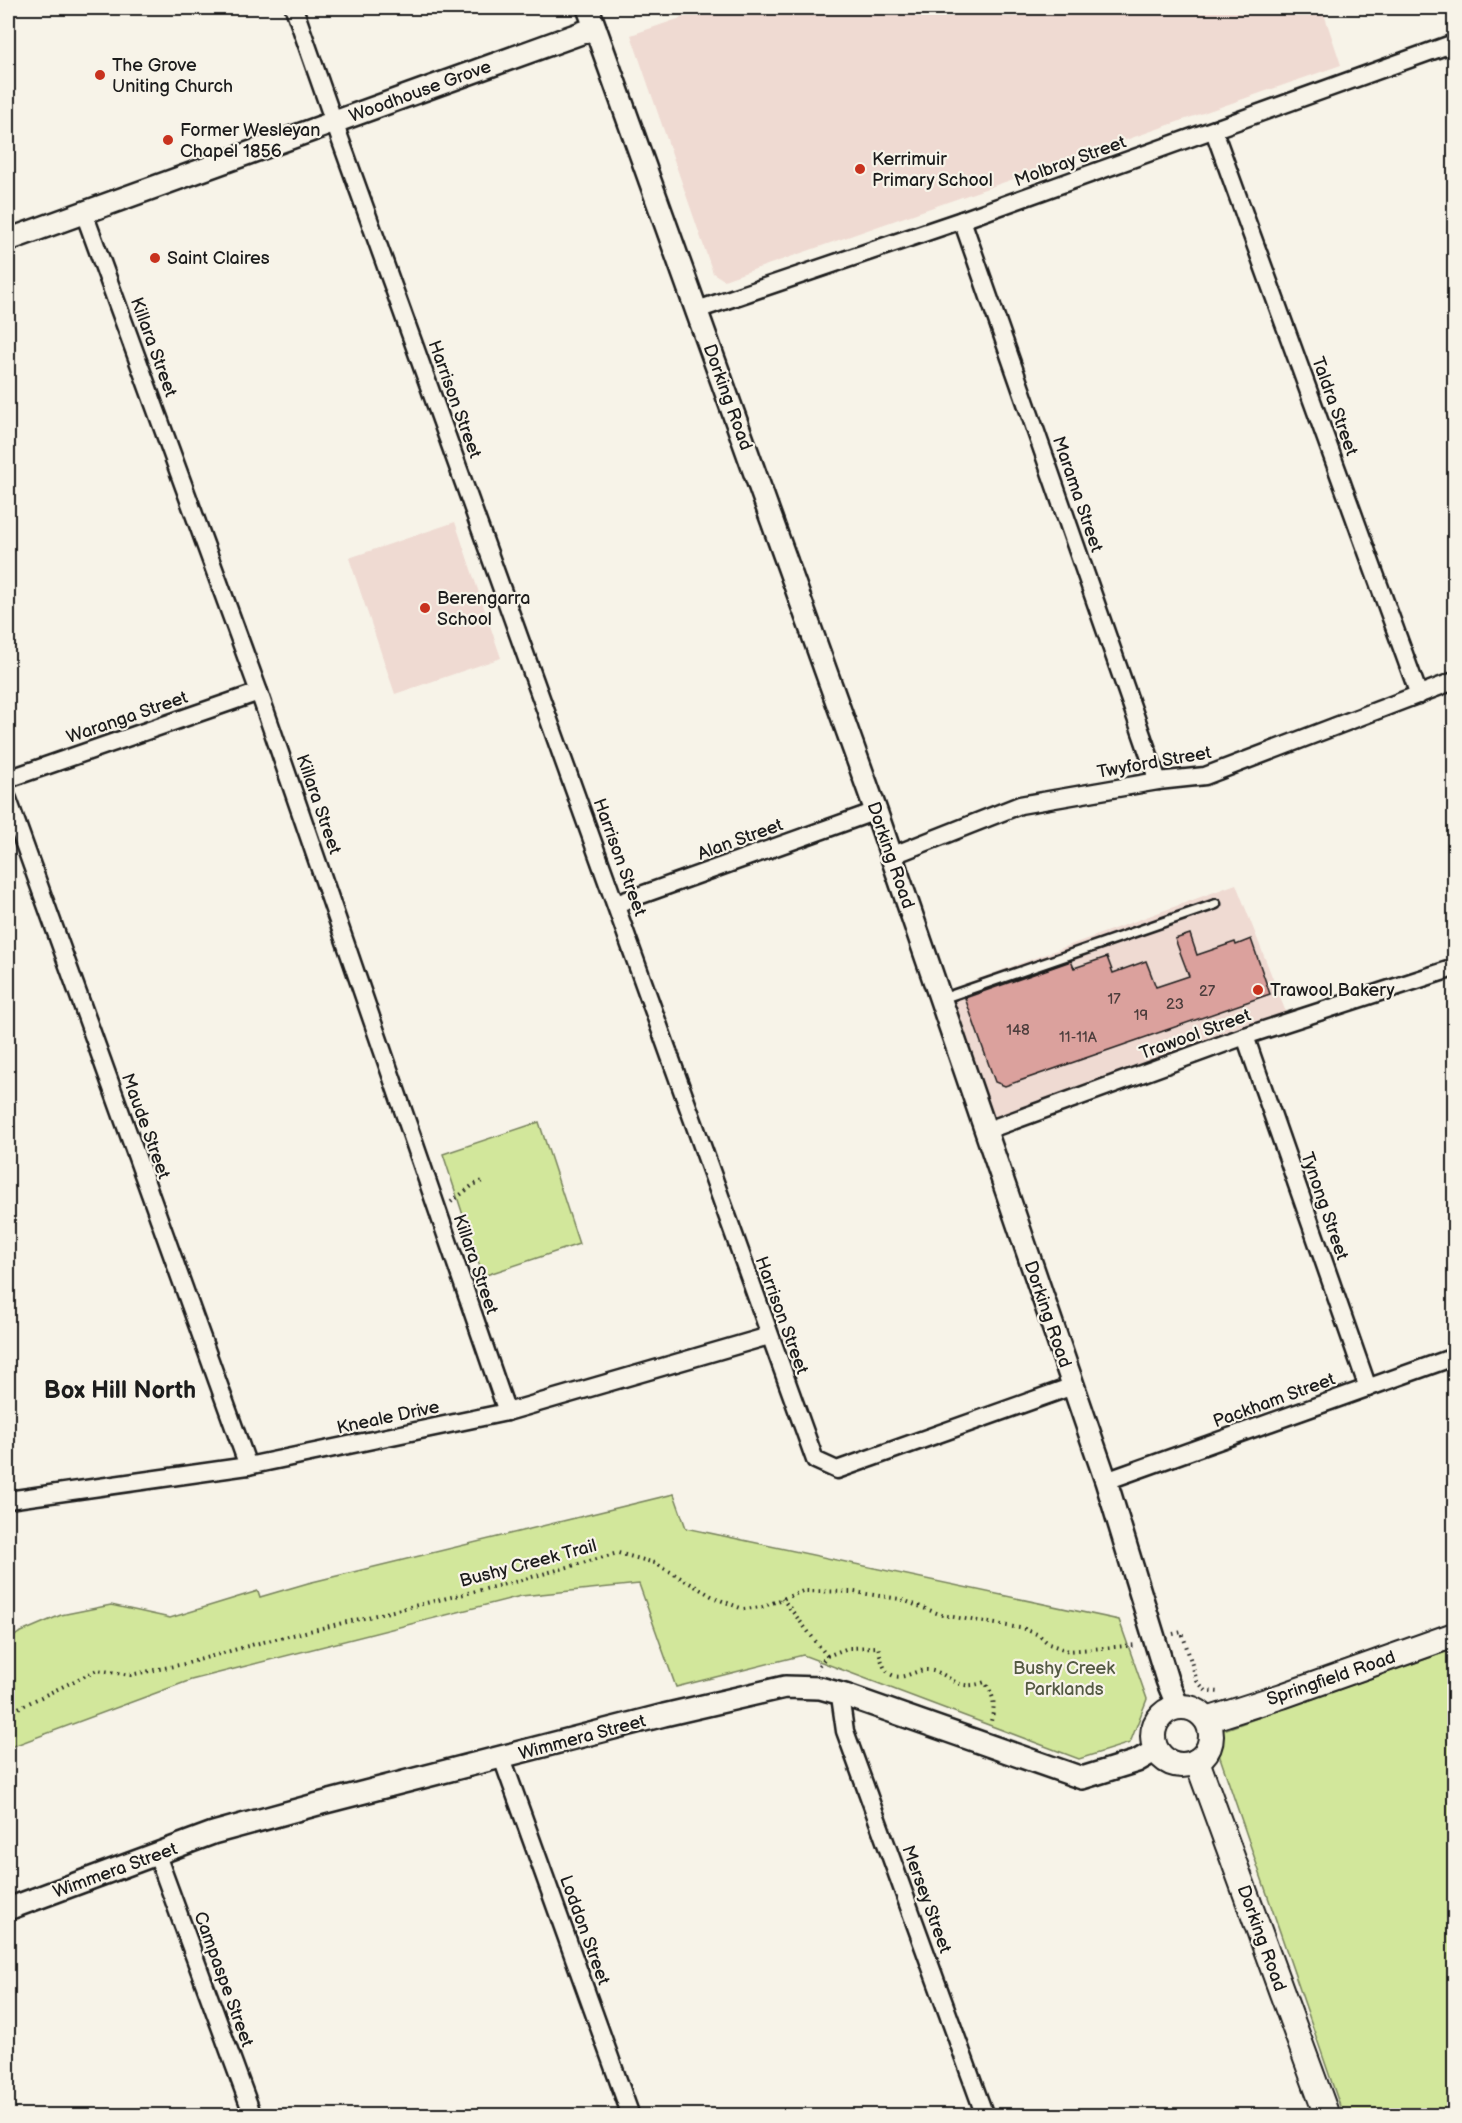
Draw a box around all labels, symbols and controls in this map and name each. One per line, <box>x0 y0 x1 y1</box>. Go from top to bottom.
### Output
place label: The Grove Uniting Church <box>112 55 233 97</box>
street label: Woodhouse Grove <box>346 56 494 127</box>
marker: The Grove Uniting Church <box>93 68 107 82</box>
place label: Former Wesleyan Chapel 1856 <box>180 120 320 162</box>
street label: Molbray Street <box>1012 131 1129 191</box>
marker: Former Wesleyan Chapel 1856 <box>161 133 175 147</box>
place label: Kerrimuir Primary School <box>872 149 993 191</box>
marker: Kerrimuir Primary School <box>853 162 867 176</box>
place label: Saint Claires <box>167 248 270 269</box>
marker: Saint Claires <box>148 251 162 265</box>
street label: Killara Street <box>126 295 181 400</box>
street label: Harrison Street <box>423 337 486 461</box>
street label: Dorking Road <box>699 341 756 453</box>
street label: Taldra Street <box>1307 354 1362 459</box>
street label: Marama Street <box>1048 434 1107 555</box>
place label: Berengarra School <box>437 588 530 630</box>
marker: Berengarra School <box>418 601 432 615</box>
street label: Waranga Street <box>64 687 191 748</box>
street label: Twyford Street <box>1095 742 1213 783</box>
street label: Killara Street <box>292 751 346 857</box>
street label: Harrison Street <box>588 795 651 919</box>
street label: Dorking Road <box>862 799 919 911</box>
street label: Alan Street <box>695 814 786 865</box>
place label: Trawool Bakery <box>1270 980 1396 1001</box>
house number: 27 <box>1199 982 1216 1001</box>
marker: Trawool Bakery <box>1251 983 1265 997</box>
house number: 17 <box>1107 990 1121 1009</box>
house number: 23 <box>1166 995 1184 1014</box>
street label: Trawool Street <box>1137 1005 1254 1064</box>
house number: 19 <box>1134 1006 1148 1025</box>
house number: 148 <box>1006 1021 1030 1040</box>
house number: 11-11A <box>1059 1028 1098 1047</box>
street label: Maude Street <box>117 1071 174 1182</box>
street label: Tynong Street <box>1296 1150 1353 1263</box>
street label: Killara Street <box>449 1211 503 1317</box>
street label: Harrison Street <box>750 1253 813 1377</box>
street label: Dorking Road <box>1019 1258 1076 1370</box>
street label: Packham Street <box>1210 1369 1338 1432</box>
district label: Box Hill North <box>44 1376 196 1405</box>
street label: Kneale Drive <box>335 1396 442 1439</box>
street label: Bushy Creek Trail <box>457 1535 599 1592</box>
street label: Springfield Road <box>1264 1647 1398 1710</box>
park label: Bushy Creek Parklands <box>1013 1658 1115 1700</box>
street label: Wimmera Street <box>516 1710 648 1765</box>
street label: Wimmera Street <box>50 1838 181 1903</box>
street label: Mersey Street <box>897 1842 956 1956</box>
street label: Loddon Street <box>555 1873 614 1988</box>
street label: Dorking Road <box>1233 1882 1290 1994</box>
street label: Campaspe Street <box>189 1909 258 2050</box>

